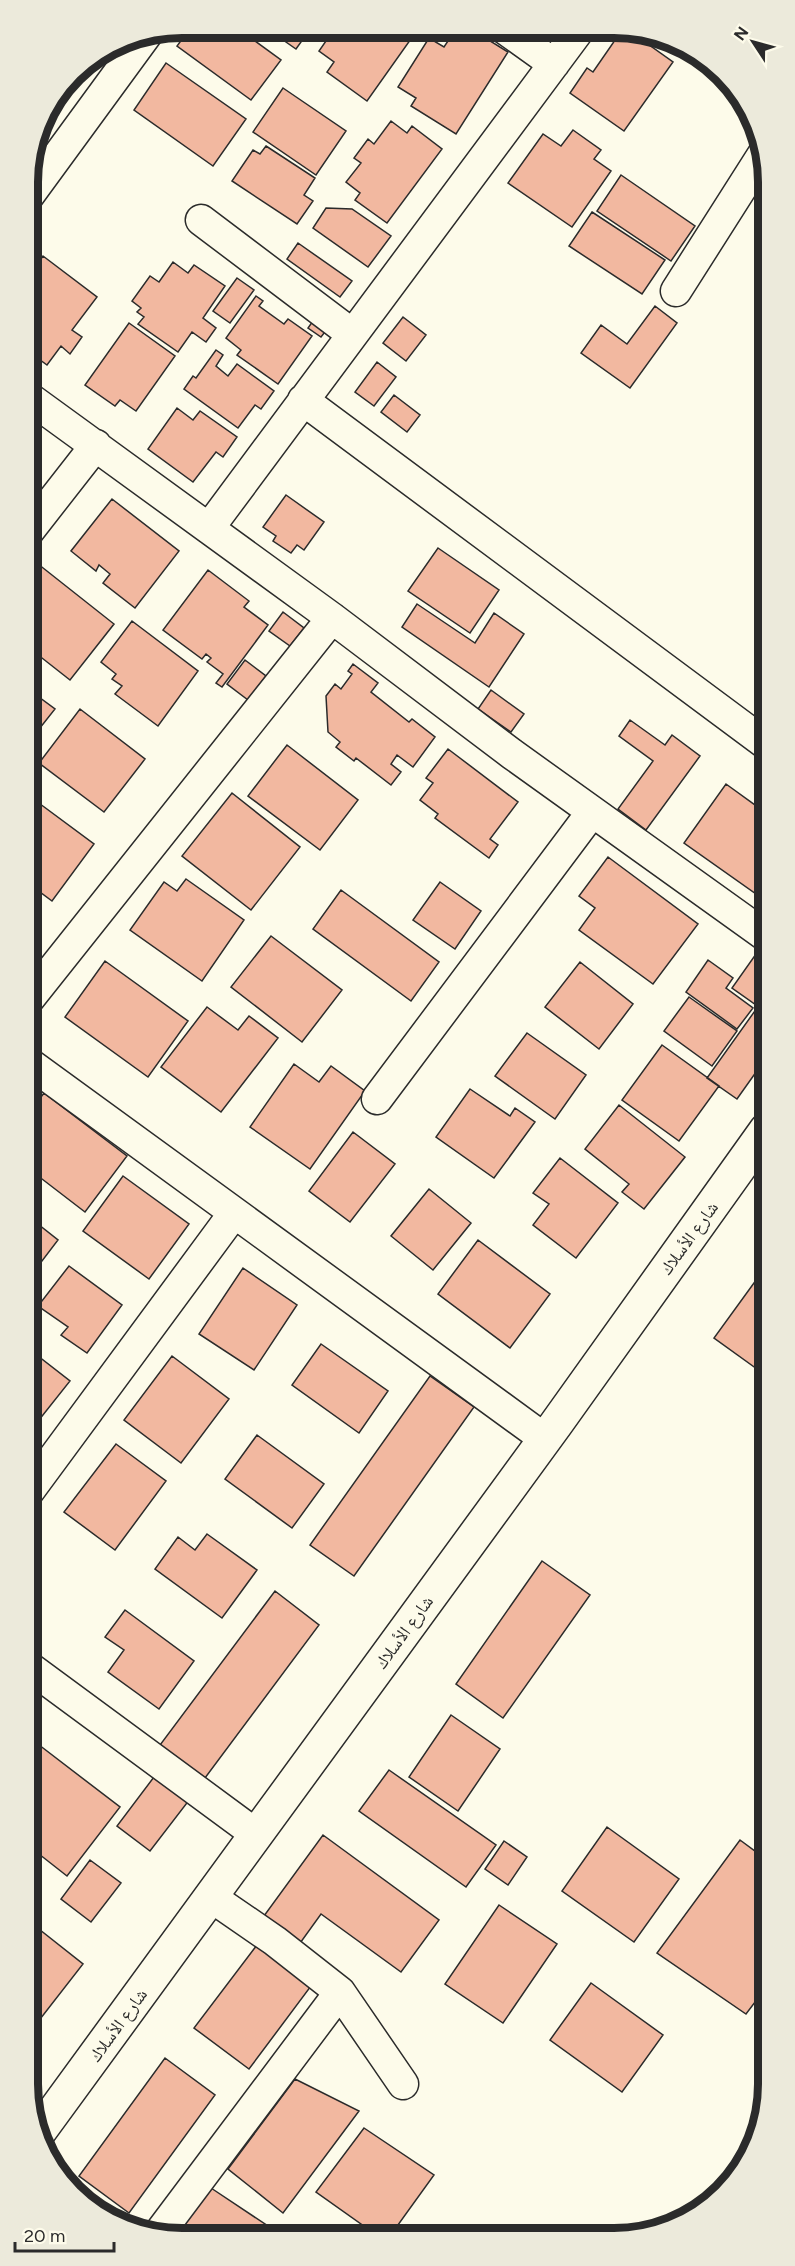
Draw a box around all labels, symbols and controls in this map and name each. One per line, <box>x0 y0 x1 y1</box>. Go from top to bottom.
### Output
north arrow <box>723 12 783 72</box>
text: N <box>730 23 753 44</box>
street label: شارع الأسلاك <box>655 1197 723 1279</box>
street label: شارع الأسلاك <box>370 1591 438 1673</box>
street label: شارع الأسلاك <box>84 1984 152 2066</box>
scale bar <box>15 2215 114 2253</box>
text: 20 m <box>24 2225 65 2247</box>

